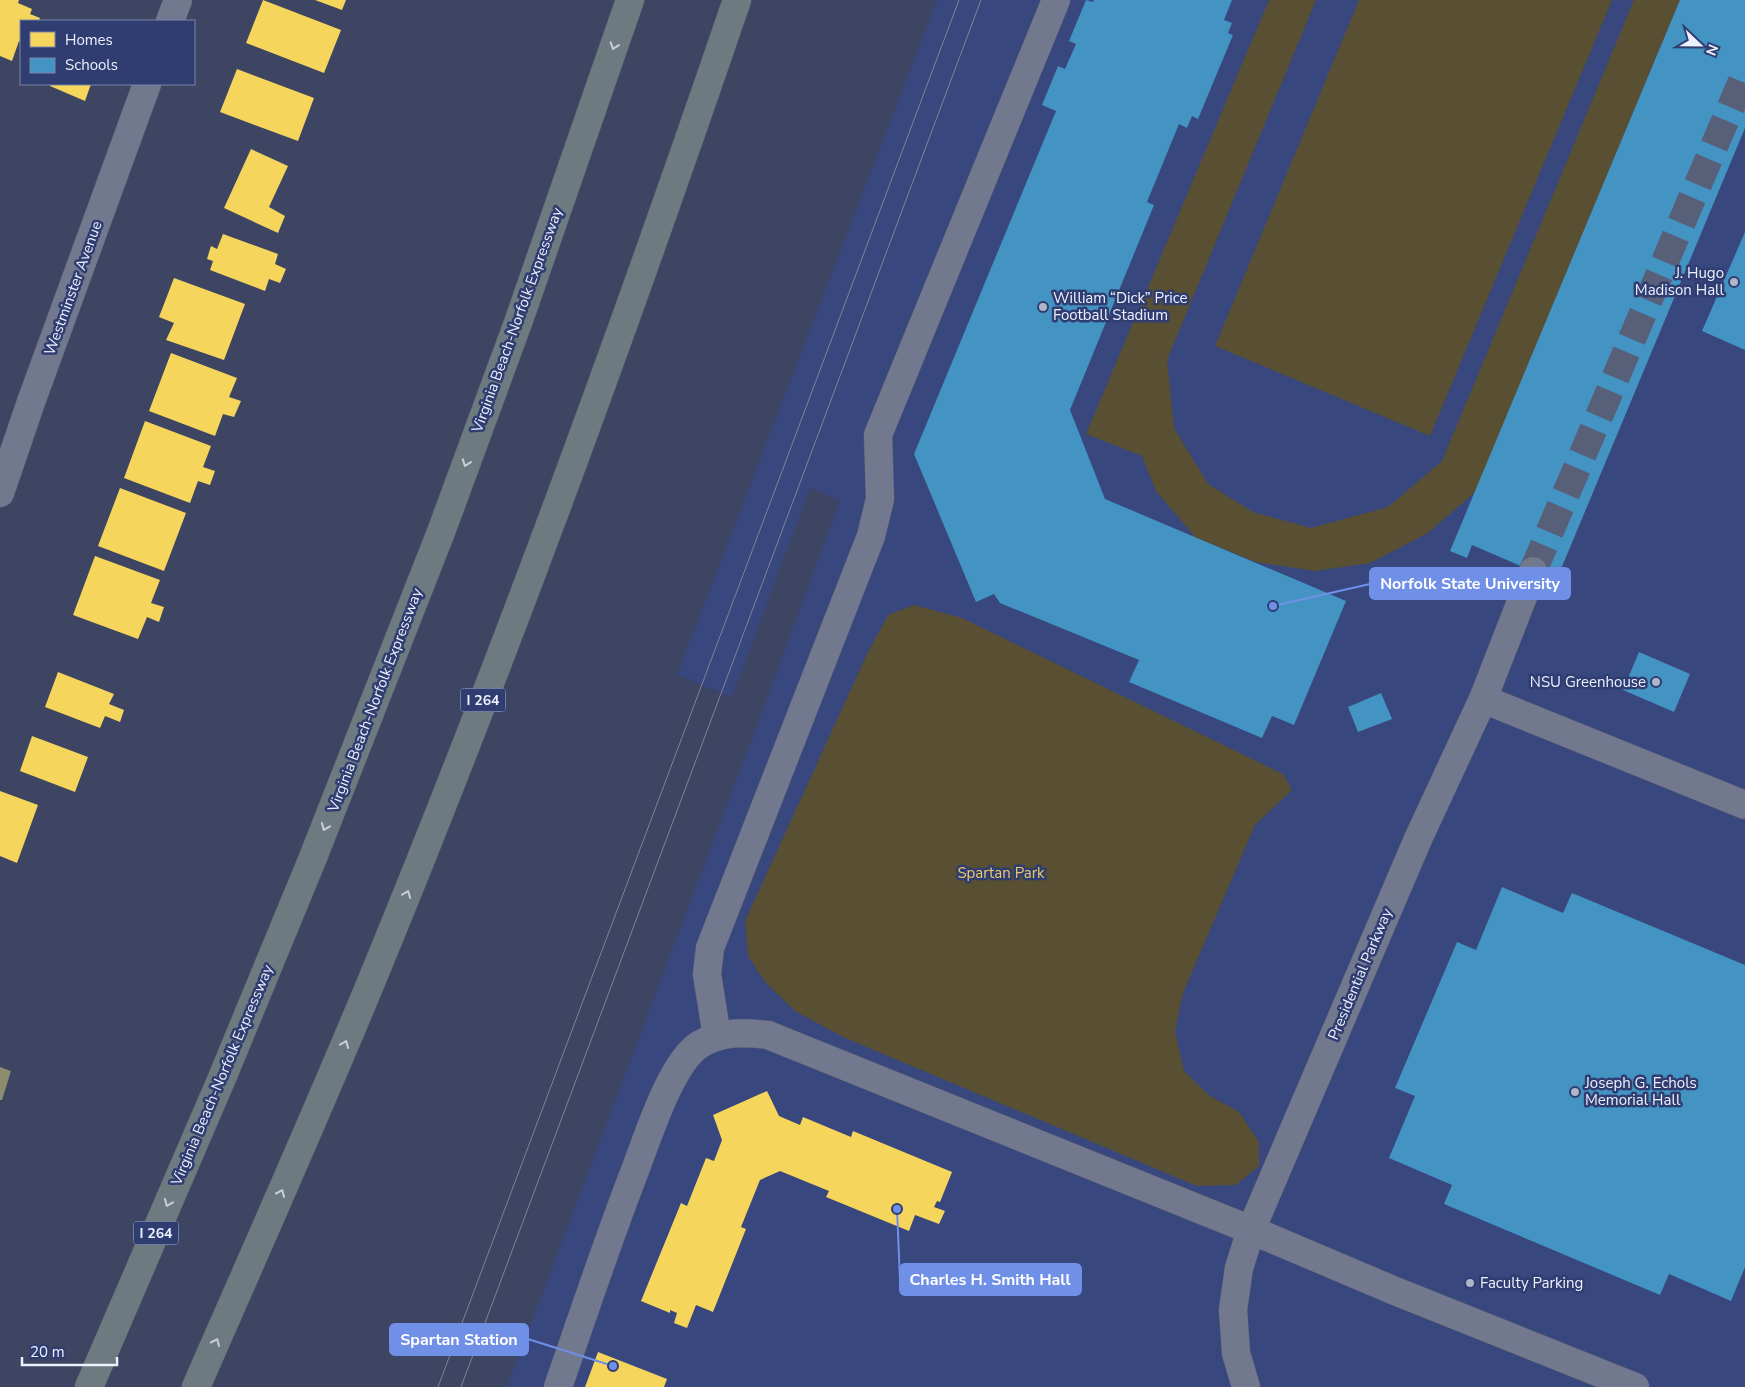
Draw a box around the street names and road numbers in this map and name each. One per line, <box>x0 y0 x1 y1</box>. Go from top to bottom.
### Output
street label: Virginia Beach-Norfolk Expressway <box>467 204 567 436</box>
street label: Westminster Avenue <box>39 218 107 358</box>
street label: Virginia Beach-Norfolk Expressway <box>323 585 427 816</box>
road number: I 264 <box>460 688 506 712</box>
street label: Presidential Parkway <box>1323 905 1397 1043</box>
street label: Virginia Beach-Norfolk Expressway <box>166 961 278 1189</box>
road number: I 264 <box>134 1222 178 1244</box>

